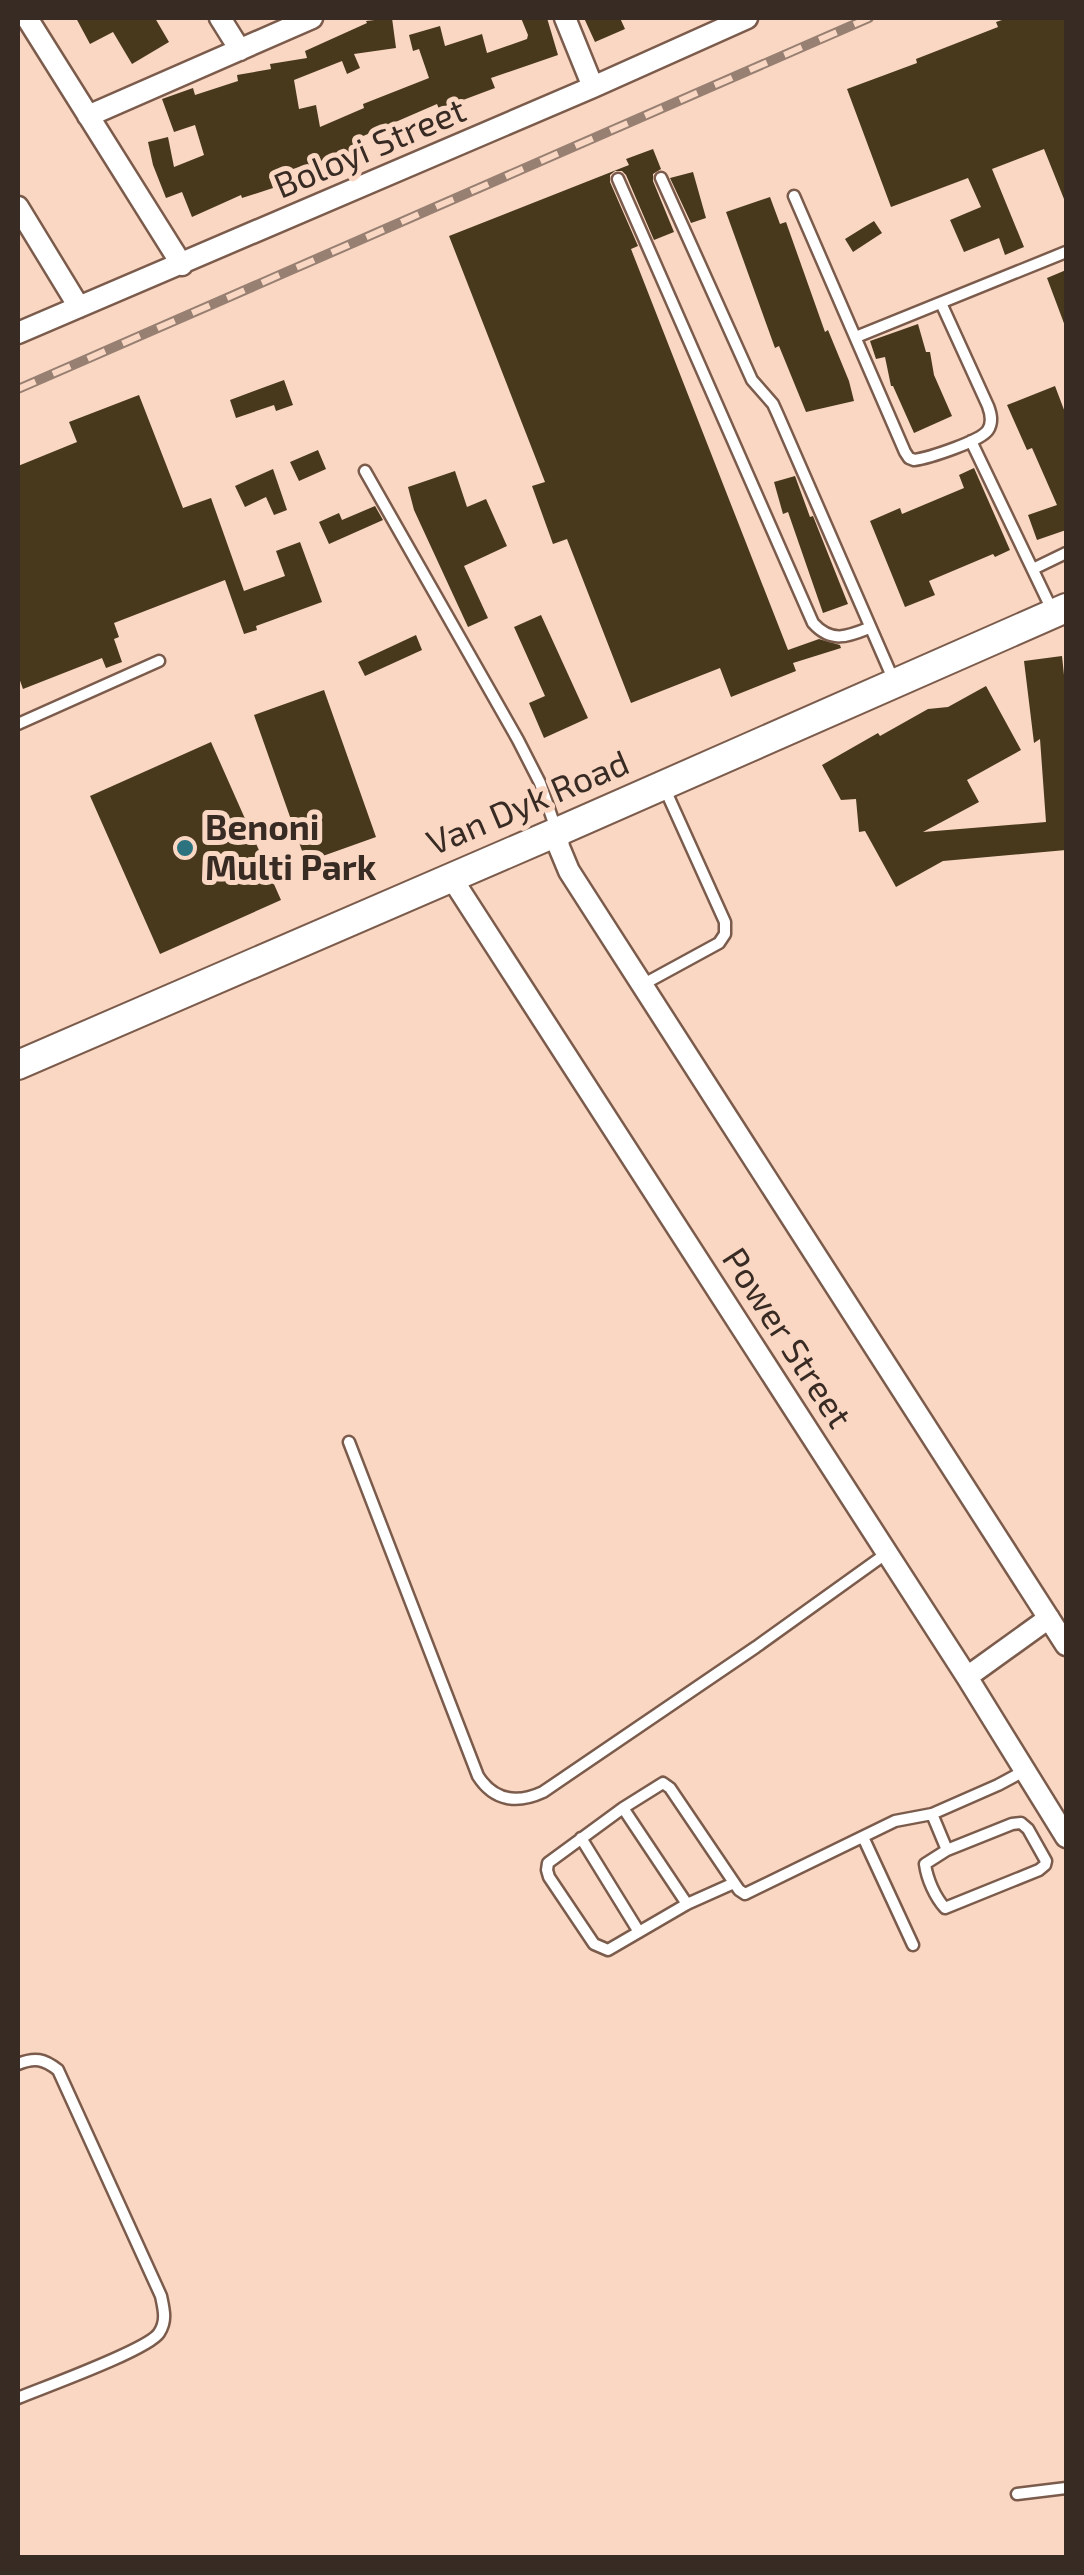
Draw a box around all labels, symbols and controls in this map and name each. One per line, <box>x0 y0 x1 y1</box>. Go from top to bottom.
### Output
street label: Boloyi Street <box>267 87 471 205</box>
street label: Van Dyk Road <box>420 740 635 863</box>
place label: Benoni Multi Park <box>205 805 377 887</box>
marker: Benoni Multi Park <box>174 837 196 859</box>
street label: Power Street <box>715 1239 862 1435</box>

